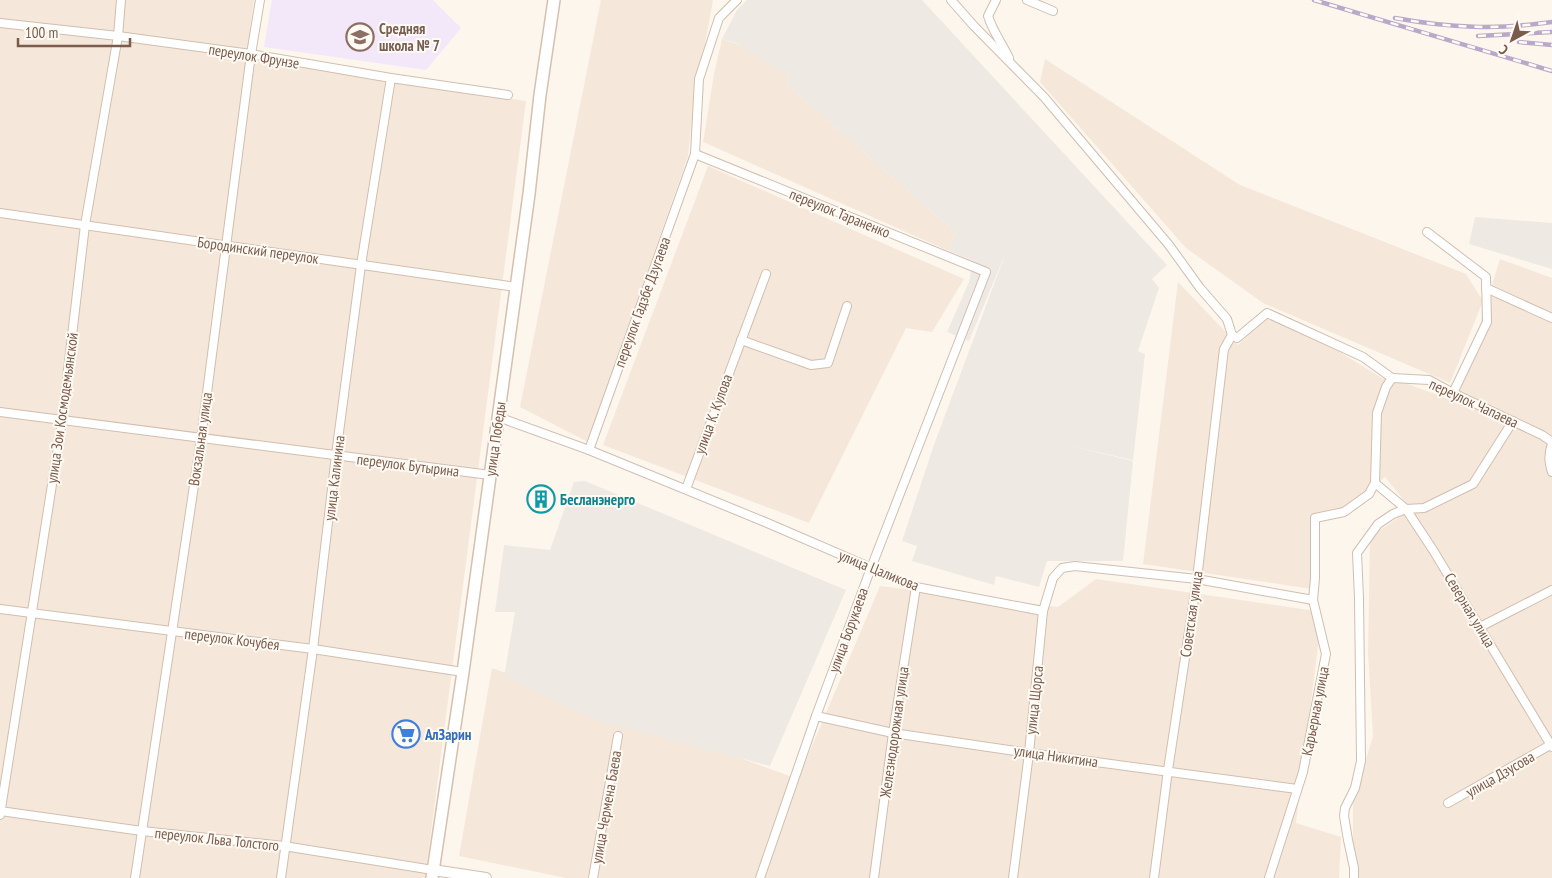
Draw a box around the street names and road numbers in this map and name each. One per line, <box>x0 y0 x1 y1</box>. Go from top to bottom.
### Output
street label: переулок Фрунзе <box>207 39 301 73</box>
street label: переулок Тараненко <box>787 184 893 242</box>
street label: Бородинский переулок <box>196 232 320 268</box>
street label: переулок Гадзбе Дзугаева <box>610 234 674 370</box>
street label: улица Зои Космодемьянской <box>42 331 82 485</box>
street label: улица К. Кулова <box>690 371 736 457</box>
street label: переулок Чапаева <box>1426 374 1522 432</box>
street label: Вокзальная улица <box>184 391 216 487</box>
street label: улица Победы <box>480 400 510 478</box>
street label: улица Калинина <box>319 434 349 522</box>
street label: переулок Бутырина <box>356 449 460 481</box>
street label: улица Цаликова <box>836 545 922 595</box>
street label: Северная улица <box>1440 569 1500 651</box>
street label: Советская улица <box>1176 570 1206 658</box>
street label: улица Борукаева <box>824 585 872 675</box>
street label: переулок Кочубея <box>184 624 281 654</box>
street label: Железнодорожная улица <box>875 665 913 800</box>
street label: улица Щорса <box>1021 665 1047 735</box>
street label: Карьерная улица <box>1297 665 1333 757</box>
street label: улица Никитина <box>1013 741 1099 771</box>
street label: улица Дзусова <box>1462 747 1538 801</box>
street label: улица Чермена Баева <box>587 749 625 865</box>
street label: переулок Льва Толстого <box>154 823 280 855</box>

